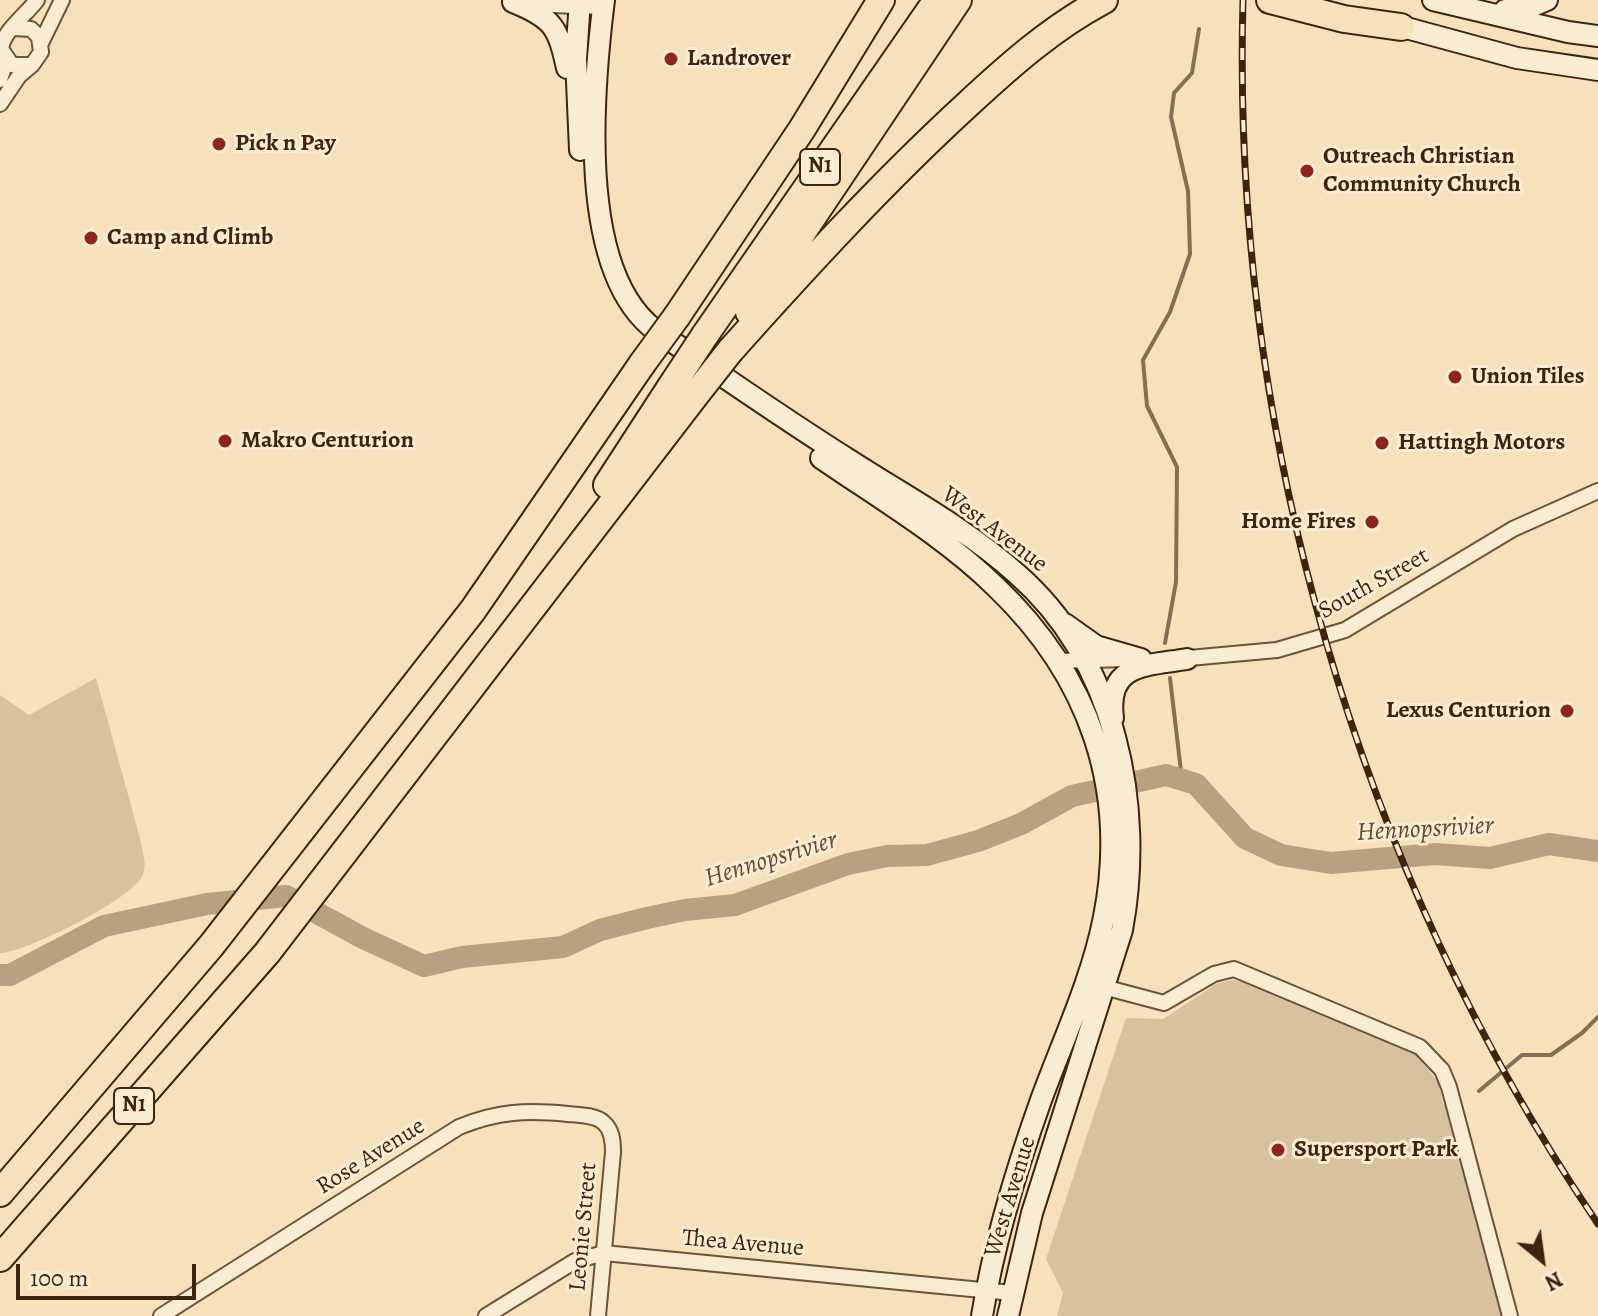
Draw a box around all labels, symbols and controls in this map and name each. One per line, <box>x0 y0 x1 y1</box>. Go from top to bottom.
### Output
place label: Landrover <box>687 45 791 73</box>
marker: Landrover <box>662 50 680 68</box>
place label: Pick n Pay <box>235 130 336 158</box>
marker: Pick n Pay <box>210 135 228 153</box>
place label: Outreach Christian Community Church <box>1323 143 1521 199</box>
road number: N1 <box>800 149 840 185</box>
marker: Outreach Christian Community Church <box>1298 162 1316 180</box>
place label: Camp and Climb <box>107 224 273 252</box>
marker: Camp and Climb <box>82 229 100 247</box>
place label: Union Tiles <box>1471 363 1584 391</box>
marker: Union Tiles <box>1446 368 1464 386</box>
place label: Makro Centurion <box>241 427 414 455</box>
place label: Hattingh Motors <box>1398 429 1565 457</box>
marker: Makro Centurion <box>216 432 234 450</box>
marker: Hattingh Motors <box>1373 434 1391 452</box>
street label: West Avenue <box>935 481 1053 579</box>
place label: Home Fires <box>1241 508 1356 536</box>
marker: Home Fires <box>1363 513 1381 531</box>
street label: South Street <box>1314 542 1434 626</box>
place label: Lexus Centurion <box>1386 697 1551 725</box>
marker: Lexus Centurion <box>1558 702 1576 720</box>
water label: Hennopsrivier <box>1356 811 1494 849</box>
water label: Hennopsrivier <box>701 825 841 895</box>
road number: N1 <box>114 1088 154 1124</box>
street label: Rose Avenue <box>311 1112 431 1202</box>
street label: West Avenue <box>979 1133 1043 1261</box>
place label: Supersport Park <box>1294 1136 1458 1164</box>
marker: Supersport Park <box>1269 1141 1287 1159</box>
street label: Leonie Street <box>564 1161 604 1293</box>
north arrow <box>1502 1220 1582 1300</box>
street label: Thea Avenue <box>681 1224 805 1264</box>
scale bar <box>20 1248 200 1298</box>
text: 100 m <box>30 1262 89 1294</box>
text: N <box>1539 1264 1568 1298</box>

